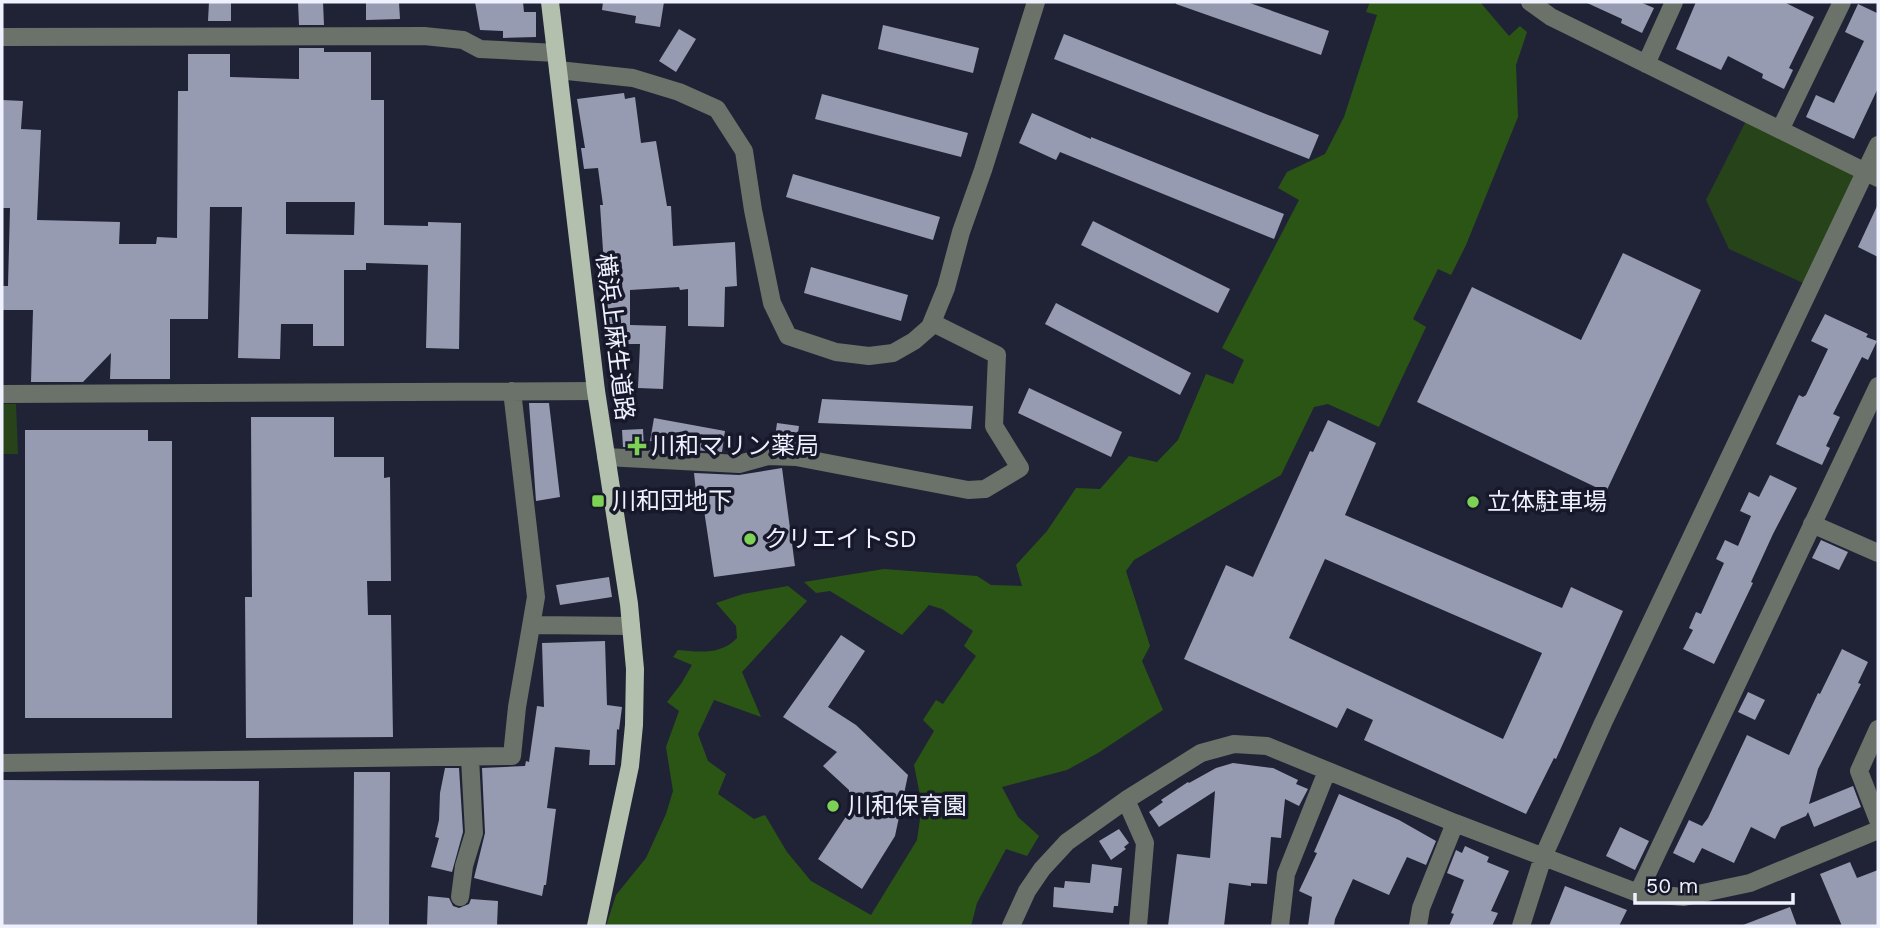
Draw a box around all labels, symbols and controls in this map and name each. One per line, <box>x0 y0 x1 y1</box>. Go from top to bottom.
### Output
street label: 横浜上麻生道路 <box>591 252 639 422</box>
place label: 川和マリン薬局 <box>651 432 819 460</box>
marker: 川和マリン薬局 <box>629 438 645 454</box>
place label: 川和団地下 <box>612 487 732 515</box>
place label: 立体駐車場 <box>1487 488 1607 516</box>
marker: 川和団地下 <box>590 493 606 509</box>
marker: 立体駐車場 <box>1465 494 1481 510</box>
place label: クリエイトSD <box>764 525 917 553</box>
marker: クリエイトSD <box>742 531 758 547</box>
place label: 川和保育園 <box>847 792 967 820</box>
marker: 川和保育園 <box>825 798 841 814</box>
scale bar <box>1635 862 1792 906</box>
text: 50 m <box>1646 873 1698 898</box>

